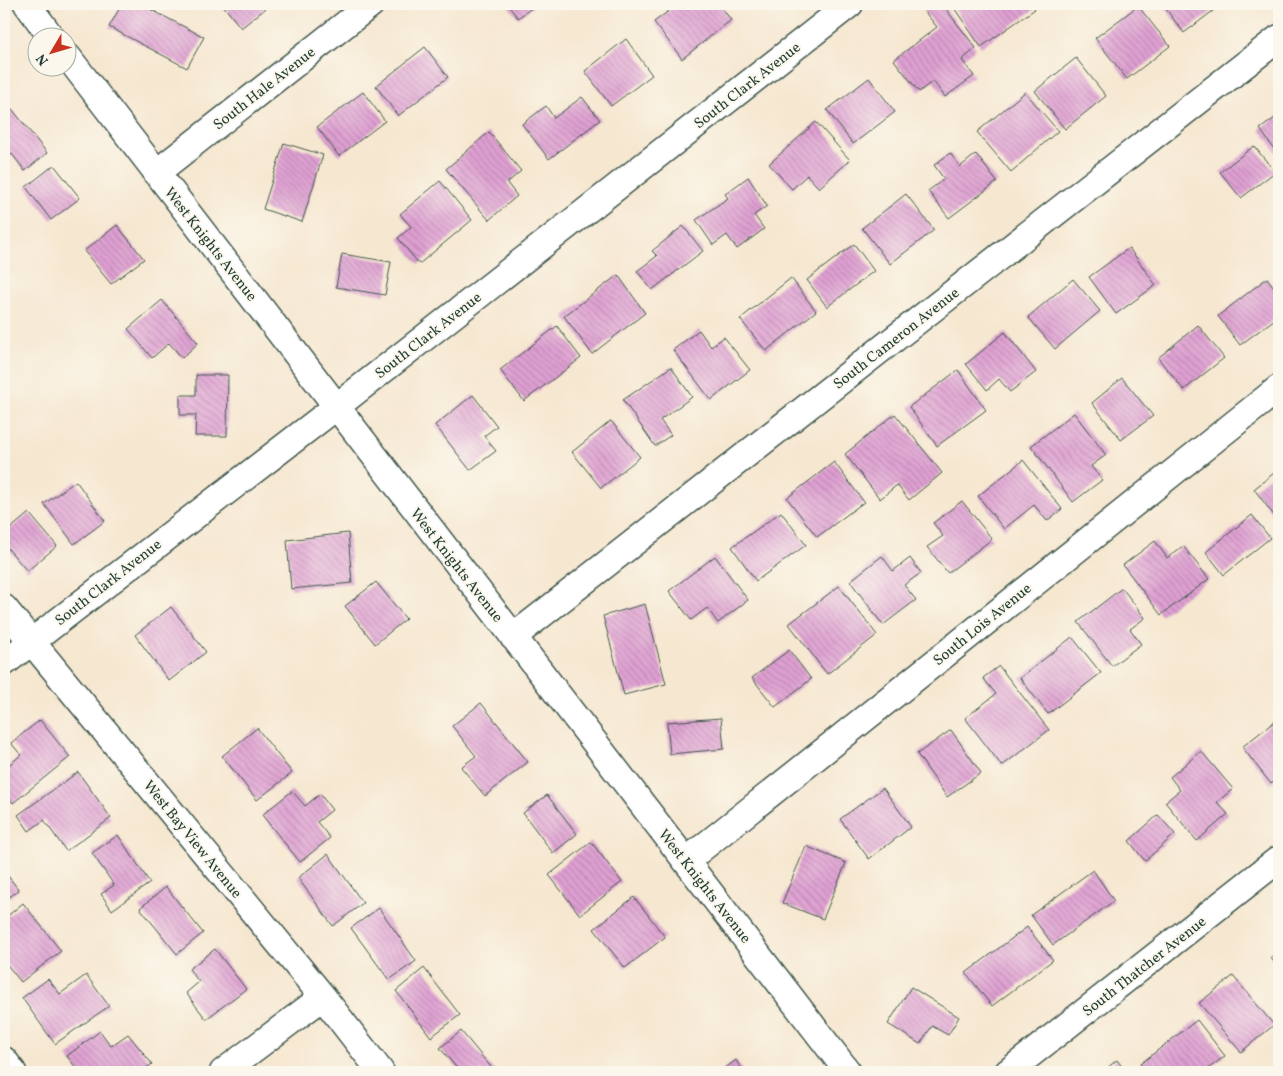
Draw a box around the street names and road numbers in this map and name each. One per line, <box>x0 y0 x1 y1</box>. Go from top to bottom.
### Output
street label: South Clark Avenue <box>690 38 806 135</box>
street label: South Hale Avenue <box>209 43 320 136</box>
street label: West Knights Avenue <box>159 183 261 306</box>
street label: South Cameron Avenue <box>829 283 964 395</box>
street label: South Clark Avenue <box>371 288 487 385</box>
street label: West Knights Avenue <box>405 504 507 627</box>
street label: South Clark Avenue <box>51 535 167 632</box>
street label: South Lois Avenue <box>929 579 1037 671</box>
street label: West Bay View Avenue <box>138 776 246 903</box>
street label: West Knights Avenue <box>653 825 755 948</box>
street label: South Thatcher Avenue <box>1079 912 1211 1022</box>

